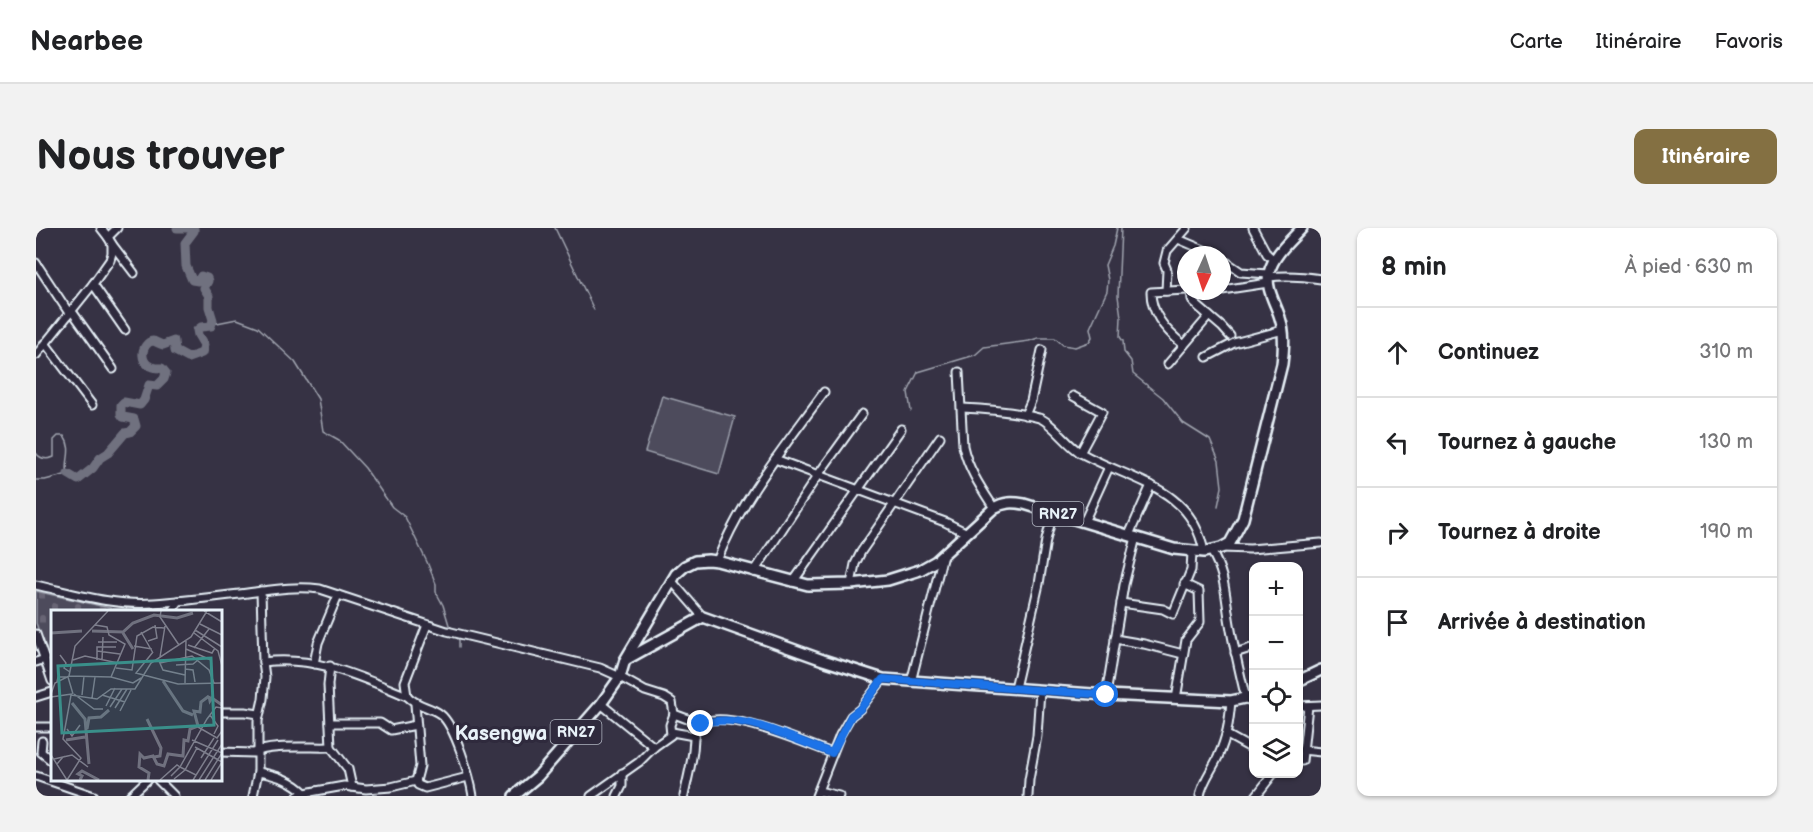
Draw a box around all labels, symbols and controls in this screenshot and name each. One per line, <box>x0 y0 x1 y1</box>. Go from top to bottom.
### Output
text: Nearbee <box>30 25 143 58</box>
text: Carte <box>1510 29 1563 54</box>
text: Itinéraire <box>1596 29 1682 54</box>
text: Favoris <box>1715 29 1783 54</box>
button: Itinéraire <box>1634 129 1777 184</box>
text: Nous trouver <box>36 131 284 182</box>
north arrow <box>1177 246 1231 300</box>
text: 8 min <box>1381 252 1447 283</box>
text: À pied · 630 m <box>1624 255 1753 279</box>
icon: ahead <box>1381 336 1414 369</box>
text: Continuez <box>1438 339 1539 366</box>
text: 310 m <box>1699 340 1753 364</box>
icon: left <box>1381 426 1414 459</box>
text: Tournez à gauche <box>1438 429 1616 456</box>
text: 130 m <box>1699 430 1753 454</box>
road number: RN27 <box>1032 502 1084 526</box>
icon: right <box>1381 516 1414 549</box>
text: Tournez à droite <box>1438 519 1601 546</box>
text: 190 m <box>1700 520 1753 544</box>
map controls <box>1249 562 1303 778</box>
button: + <box>1249 562 1303 616</box>
icon: arrive <box>1381 606 1414 639</box>
text: Arrivée à destination <box>1438 609 1646 636</box>
inset map <box>51 610 222 781</box>
button: − <box>1249 616 1303 670</box>
button: locate <box>1249 670 1303 724</box>
route start <box>1092 681 1118 707</box>
route end <box>687 710 713 736</box>
road number: RN27 <box>550 720 602 744</box>
district label: Kasengwa <box>455 722 547 746</box>
button: layers <box>1249 724 1303 778</box>

